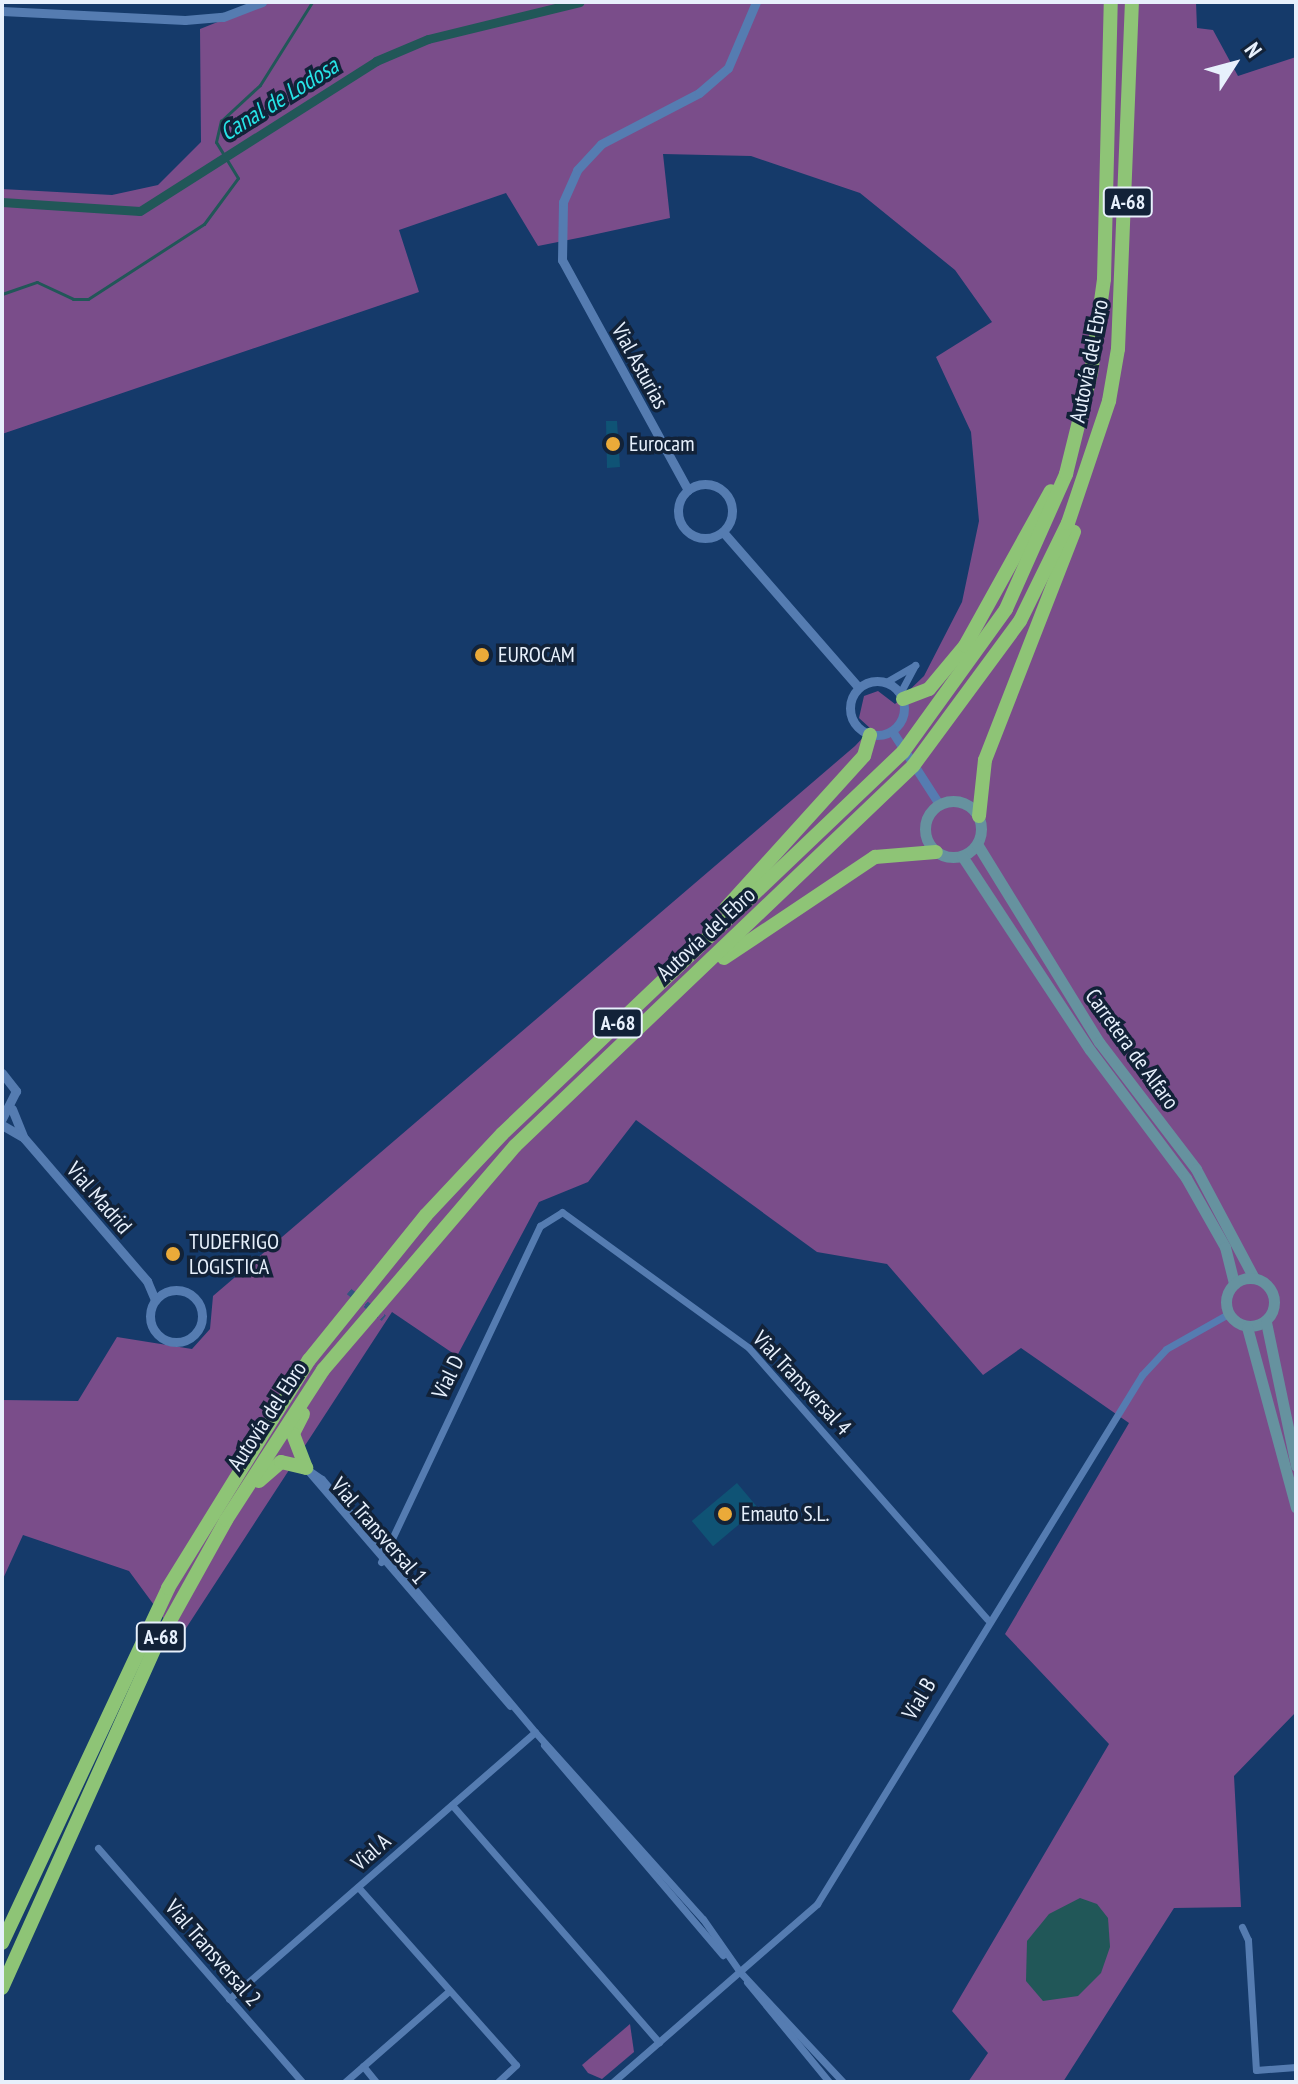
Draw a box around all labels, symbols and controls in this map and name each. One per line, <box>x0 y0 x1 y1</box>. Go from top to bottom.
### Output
north arrow <box>1194 24 1274 104</box>
text: N <box>1239 37 1268 63</box>
water label: Canal de Lodosa <box>214 51 344 147</box>
road number: A-68 <box>1102 186 1154 218</box>
street label: Autovía del Ebro <box>1064 297 1114 425</box>
street label: Vial Asturias <box>606 318 674 414</box>
place label: Eurocam <box>629 431 694 457</box>
marker: Eurocam <box>604 435 622 453</box>
place label: EUROCAM <box>498 642 575 668</box>
marker: EUROCAM <box>473 646 491 664</box>
street label: Autovía del Ebro <box>651 882 761 986</box>
street label: Carretera de Alfaro <box>1079 983 1185 1115</box>
road number: A-68 <box>592 1007 644 1039</box>
street label: Vial Madrid <box>61 1157 137 1239</box>
place label: TUDEFRIGO LOGISTICA <box>189 1228 279 1280</box>
marker: TUDEFRIGO LOGISTICA <box>164 1245 182 1263</box>
street label: Vial Transversal 4 <box>747 1325 857 1441</box>
street label: Vial D <box>426 1351 470 1403</box>
street label: Autovía del Ebro <box>222 1356 312 1476</box>
street label: Vial Transversal 1 <box>325 1472 433 1590</box>
place label: Emauto S.L. <box>741 1501 830 1527</box>
marker: Emauto S.L. <box>716 1505 734 1523</box>
road number: A-68 <box>135 1621 187 1653</box>
street label: Vial B <box>896 1673 942 1725</box>
street label: Vial A <box>346 1828 396 1876</box>
street label: Vial Transversal 2 <box>159 1894 267 2012</box>

